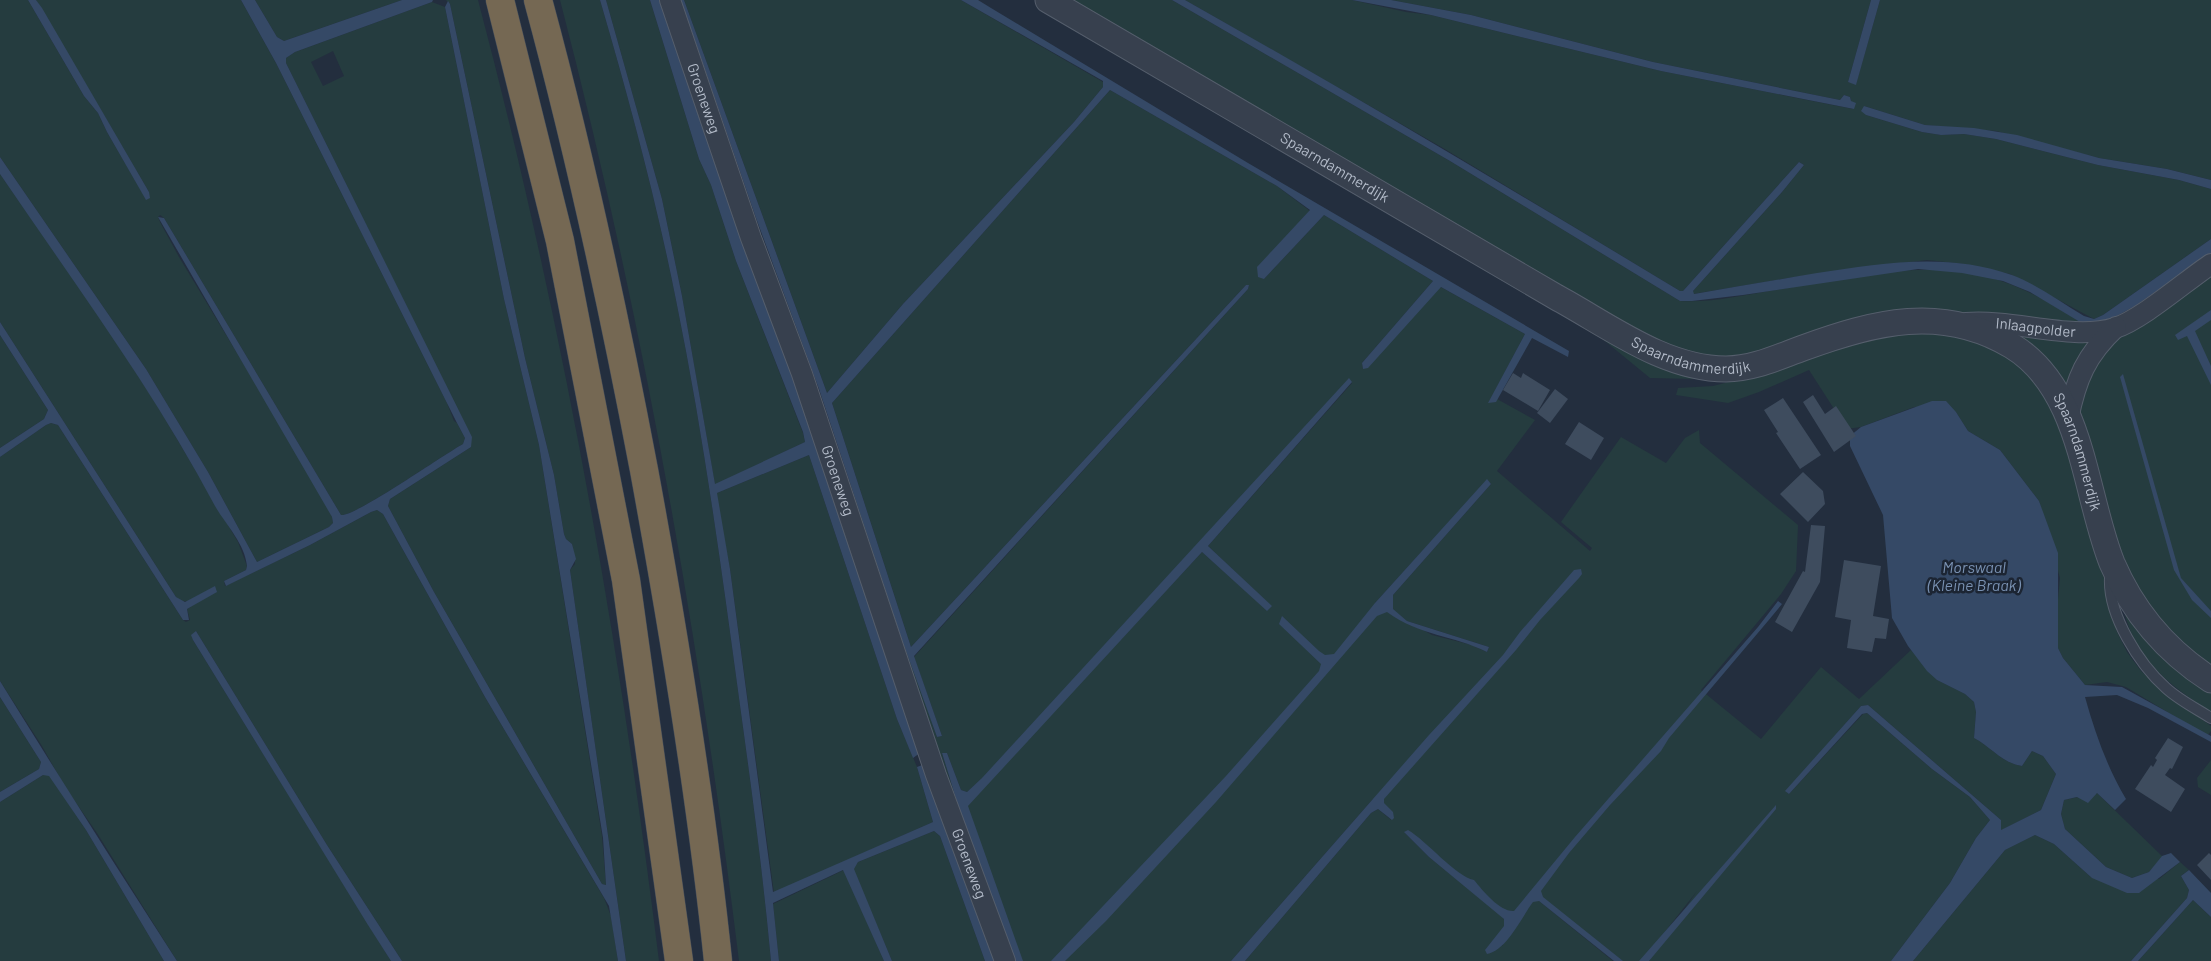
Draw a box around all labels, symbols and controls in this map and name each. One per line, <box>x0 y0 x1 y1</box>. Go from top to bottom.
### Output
street label: Groeneweg <box>684 61 725 136</box>
street label: Spaarndammerdijk <box>1277 128 1393 206</box>
street label: Inlaagpolder <box>1995 313 2077 340</box>
street label: Spaarndammerdijk <box>1629 332 1752 377</box>
street label: Spaarndammerdijk <box>2050 389 2106 513</box>
street label: Groeneweg <box>818 443 859 518</box>
water label: Morswaal (Kleine Braak) <box>1928 557 2021 594</box>
street label: Groeneweg <box>949 826 991 901</box>

